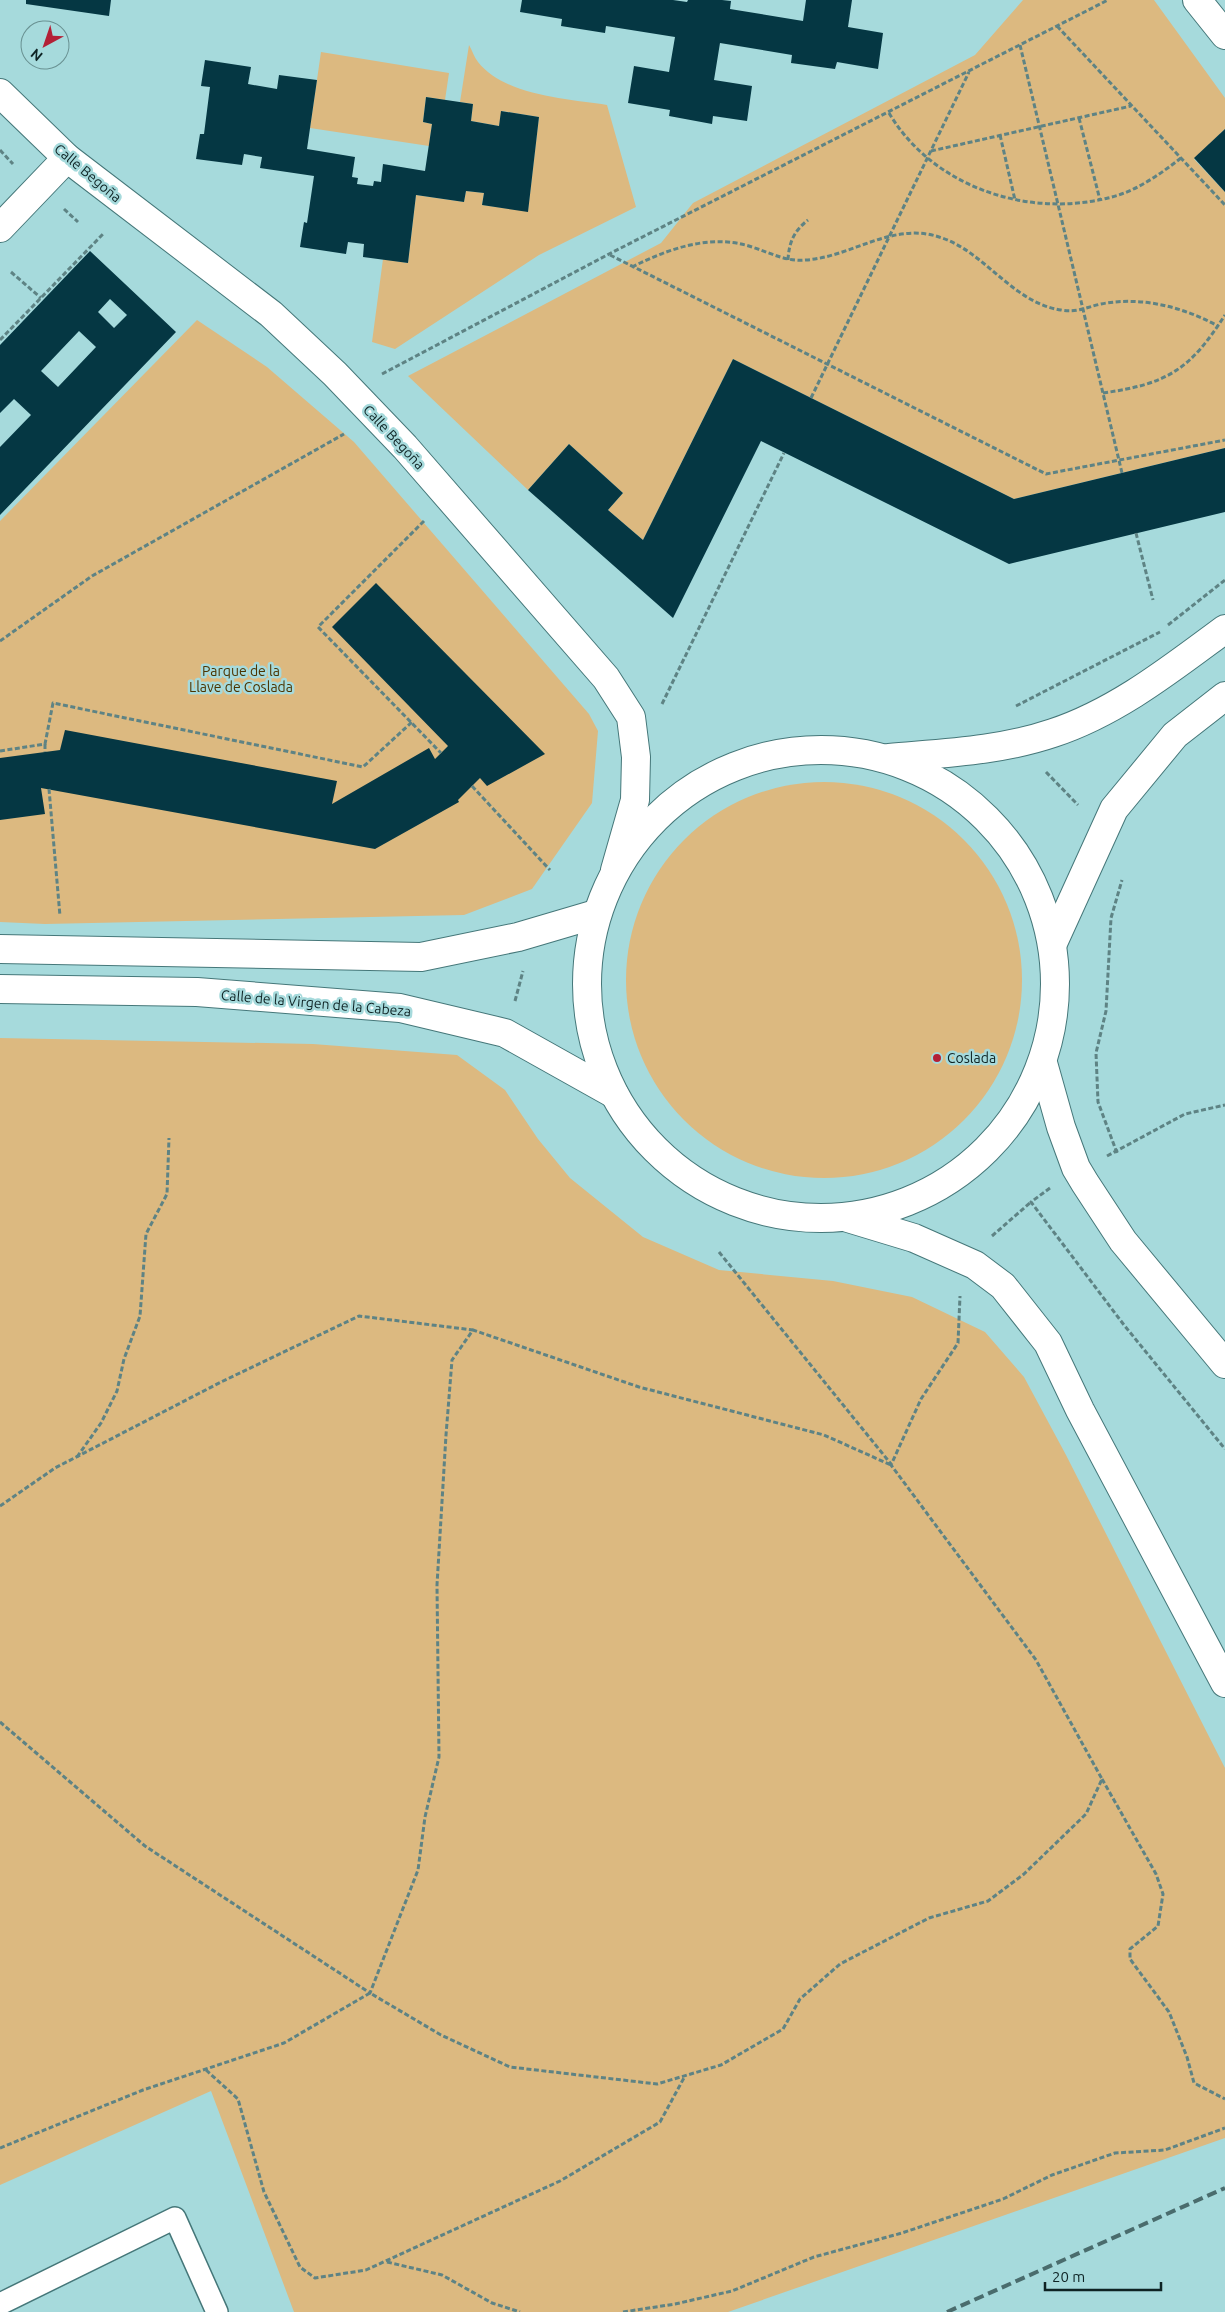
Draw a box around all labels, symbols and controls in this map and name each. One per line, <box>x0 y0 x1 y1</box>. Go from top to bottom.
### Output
north arrow <box>20 20 70 70</box>
text: N <box>27 45 46 64</box>
street label: Calle Begoña <box>51 140 125 206</box>
street label: Calle Begoña <box>360 402 428 472</box>
park label: Parque de la Llave de Coslada <box>189 663 293 695</box>
street label: Calle de la Virgen de la Cabeza <box>220 987 412 1019</box>
place label: Coslada <box>947 1050 996 1066</box>
marker: Coslada <box>931 1052 943 1064</box>
scale bar <box>1045 2260 1161 2292</box>
text: 20 m <box>1052 2268 1085 2285</box>

